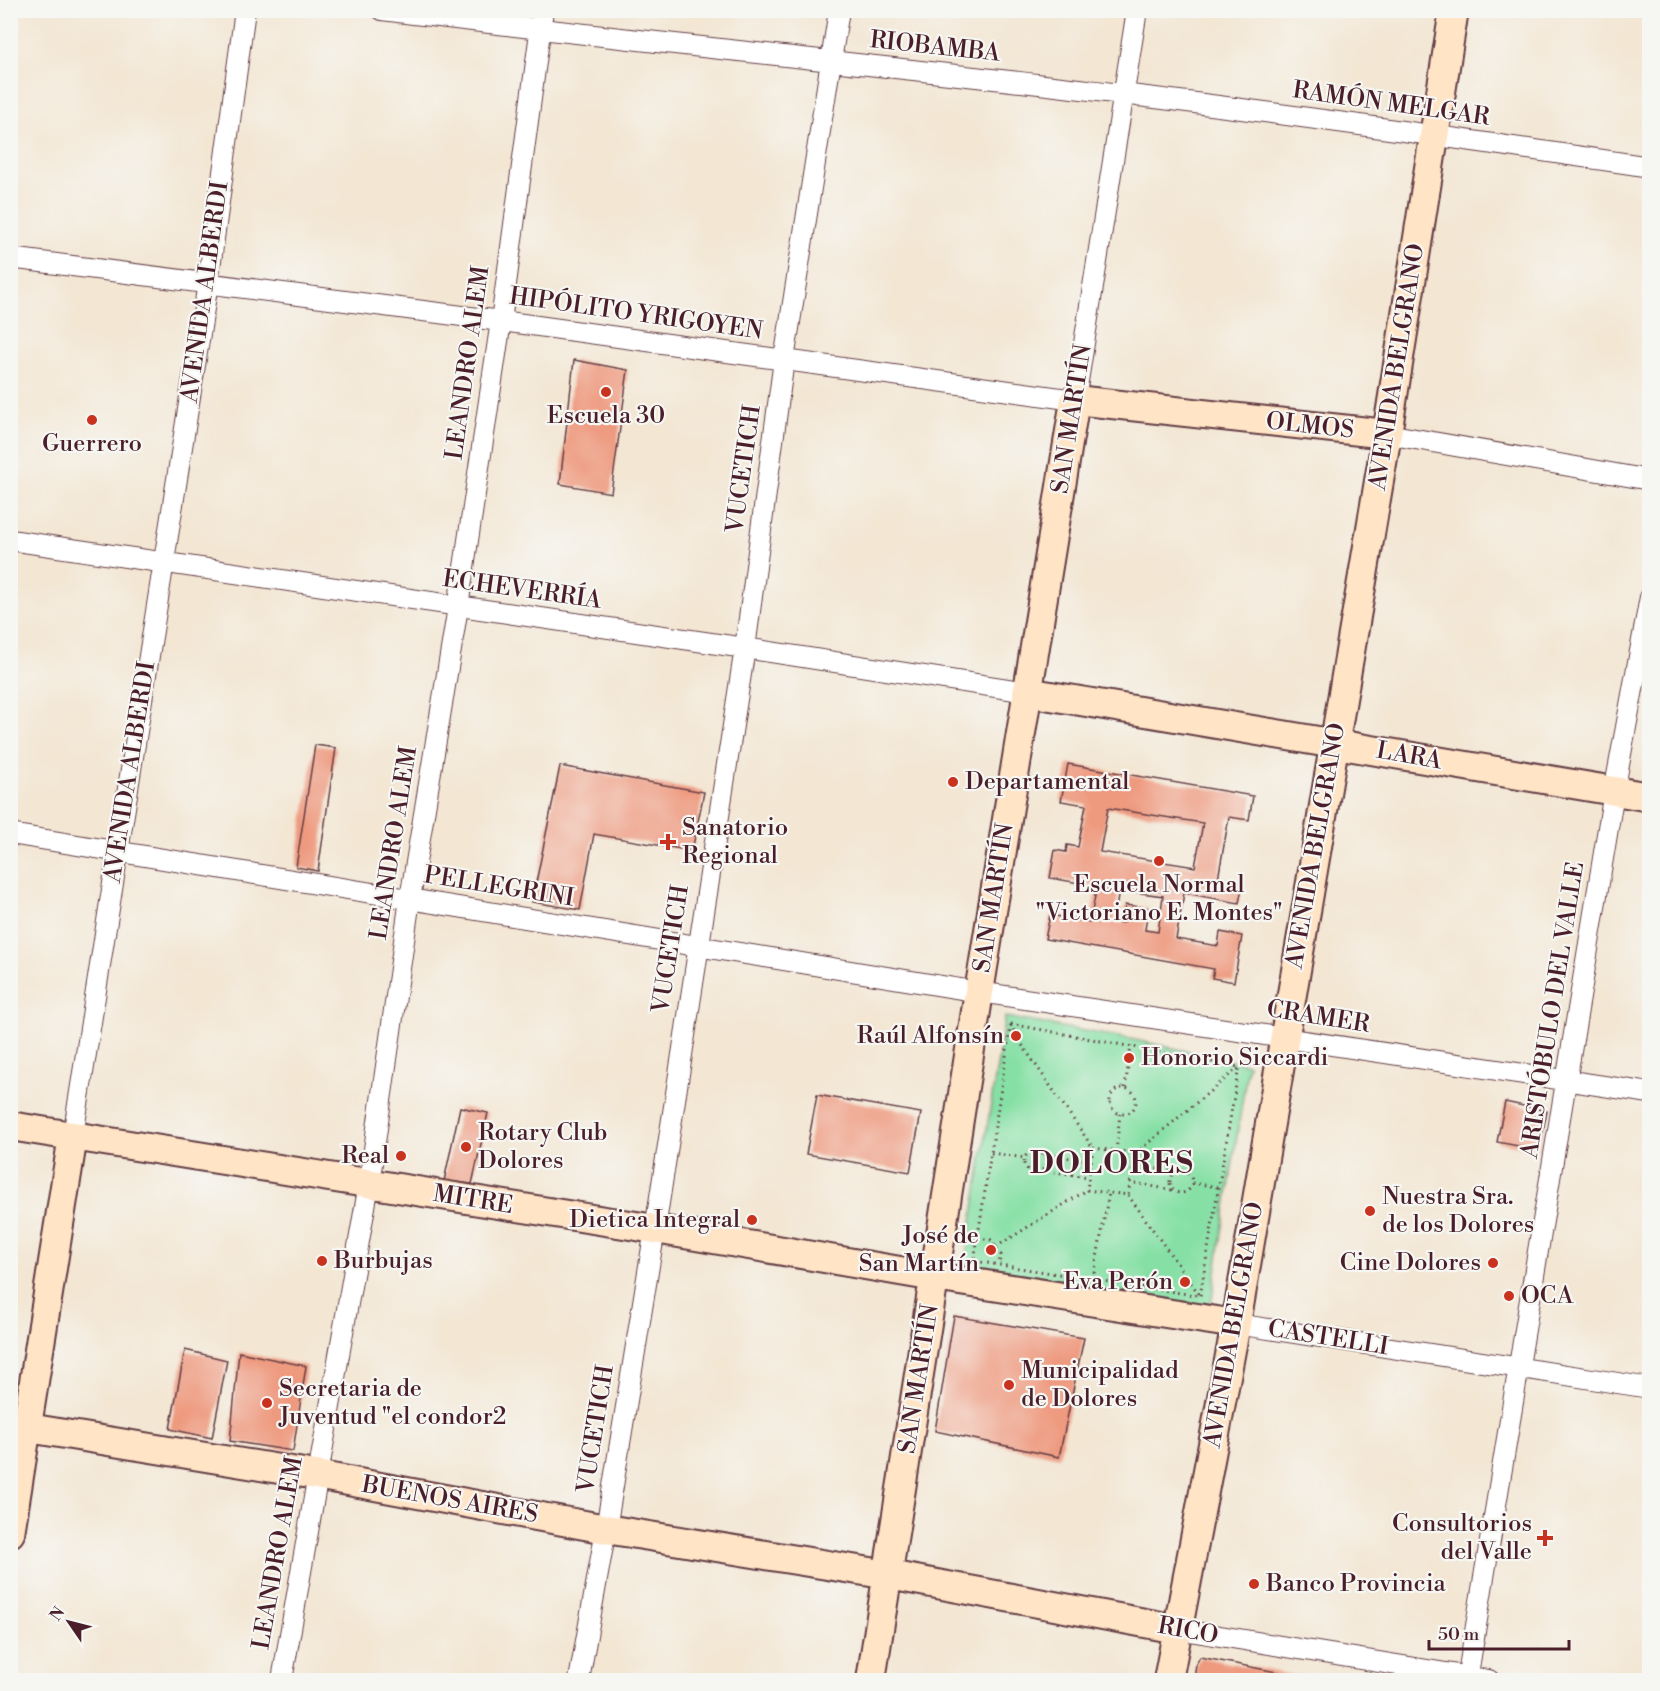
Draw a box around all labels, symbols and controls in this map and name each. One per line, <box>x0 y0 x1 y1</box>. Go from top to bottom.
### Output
street label: RIOBAMBA <box>868 25 1002 69</box>
street label: RAMÓN MELGAR <box>1291 73 1493 133</box>
street label: AVENIDA ALBERDI <box>174 179 235 406</box>
street label: AVENIDA BELGRANO <box>1363 242 1431 493</box>
street label: LEANDRO ALEM <box>440 264 496 462</box>
street label: HIPÓLITO YRIGOYEN <box>507 279 765 347</box>
street label: SAN MARTÍN <box>1044 342 1099 496</box>
marker: Escuela 30 <box>599 385 613 399</box>
place label: Escuela 30 <box>547 401 665 431</box>
street label: VUCETICH <box>720 403 768 536</box>
street label: OLMOS <box>1264 406 1356 446</box>
marker: Guerrero <box>85 413 99 427</box>
place label: Guerrero <box>42 429 142 459</box>
street label: ECHEVERRÍA <box>441 563 604 616</box>
street label: AVENIDA ALBERDI <box>98 659 162 886</box>
street label: AVENIDA BELGRANO <box>1279 721 1352 972</box>
street label: LARA <box>1374 736 1445 777</box>
street label: LEANDRO ALEM <box>364 744 424 942</box>
place label: Departamental <box>965 767 1129 797</box>
marker: Departamental <box>946 775 960 789</box>
place label: Sanatorio Regional <box>682 813 788 871</box>
street label: SAN MARTÍN <box>966 821 1021 975</box>
marker: Sanatorio Regional <box>659 833 677 851</box>
marker: Escuela Normal "Victoriano E. Montes" <box>1152 854 1166 868</box>
street label: ARISTÓBULO DEL VALLE <box>1513 859 1591 1161</box>
street label: PELLEGRINI <box>422 860 576 914</box>
place label: Escuela Normal "Victoriano E. Montes" <box>1035 870 1283 928</box>
street label: VUCETICH <box>646 883 696 1016</box>
street label: CRAMER <box>1265 994 1373 1040</box>
place label: Raúl Alfonsín <box>857 1021 1004 1051</box>
marker: Raúl Alfonsín <box>1009 1029 1023 1043</box>
place label: Honorio Siccardi <box>1141 1043 1329 1073</box>
marker: Honorio Siccardi <box>1122 1051 1136 1065</box>
place label: Rotary Club Dolores <box>478 1118 608 1176</box>
marker: Rotary Club Dolores <box>459 1140 473 1154</box>
place label: Real <box>341 1141 389 1171</box>
district label: DOLORES <box>1030 1145 1194 1183</box>
marker: Real <box>394 1149 408 1163</box>
street label: MITRE <box>431 1179 515 1221</box>
place label: Nuestra Sra. de los Dolores <box>1382 1182 1534 1240</box>
street label: AVENIDA BELGRANO <box>1197 1200 1270 1451</box>
marker: Nuestra Sra. de los Dolores <box>1363 1204 1377 1218</box>
place label: Dietica Integral <box>569 1205 740 1235</box>
marker: Dietica Integral <box>745 1213 759 1227</box>
place label: José de San Martín <box>859 1221 979 1279</box>
marker: José de San Martín <box>984 1243 998 1257</box>
place label: Burbujas <box>333 1246 433 1276</box>
place label: Cine Dolores <box>1340 1248 1481 1278</box>
marker: Burbujas <box>315 1254 329 1268</box>
marker: Cine Dolores <box>1486 1256 1500 1270</box>
place label: Eva Perón <box>1063 1267 1173 1297</box>
marker: Eva Perón <box>1178 1275 1192 1289</box>
place label: OCA <box>1521 1281 1574 1311</box>
marker: OCA <box>1502 1289 1516 1303</box>
street label: SAN MARTÍN <box>891 1302 946 1456</box>
street label: CASTELLI <box>1266 1314 1390 1362</box>
place label: Municipalidad de Dolores <box>1021 1356 1179 1414</box>
street label: VUCETICH <box>571 1363 621 1496</box>
place label: Secretaria de Juventud "el condor2 <box>278 1374 506 1432</box>
marker: Municipalidad de Dolores <box>1002 1378 1016 1392</box>
marker: Secretaria de Juventud "el condor2 <box>260 1396 274 1410</box>
street label: LEANDRO ALEM <box>246 1454 310 1652</box>
street label: BUENOS AIRES <box>359 1470 540 1530</box>
place label: Consultorios del Valle <box>1392 1509 1532 1567</box>
marker: Consultorios del Valle <box>1536 1529 1554 1547</box>
place label: Banco Provincia <box>1265 1569 1447 1599</box>
marker: Banco Provincia <box>1247 1577 1261 1591</box>
north arrow <box>39 1592 99 1652</box>
text: N <box>46 1603 70 1625</box>
street label: RICO <box>1155 1611 1221 1651</box>
scale bar <box>1429 1613 1568 1651</box>
text: 50 m <box>1438 1623 1480 1646</box>

